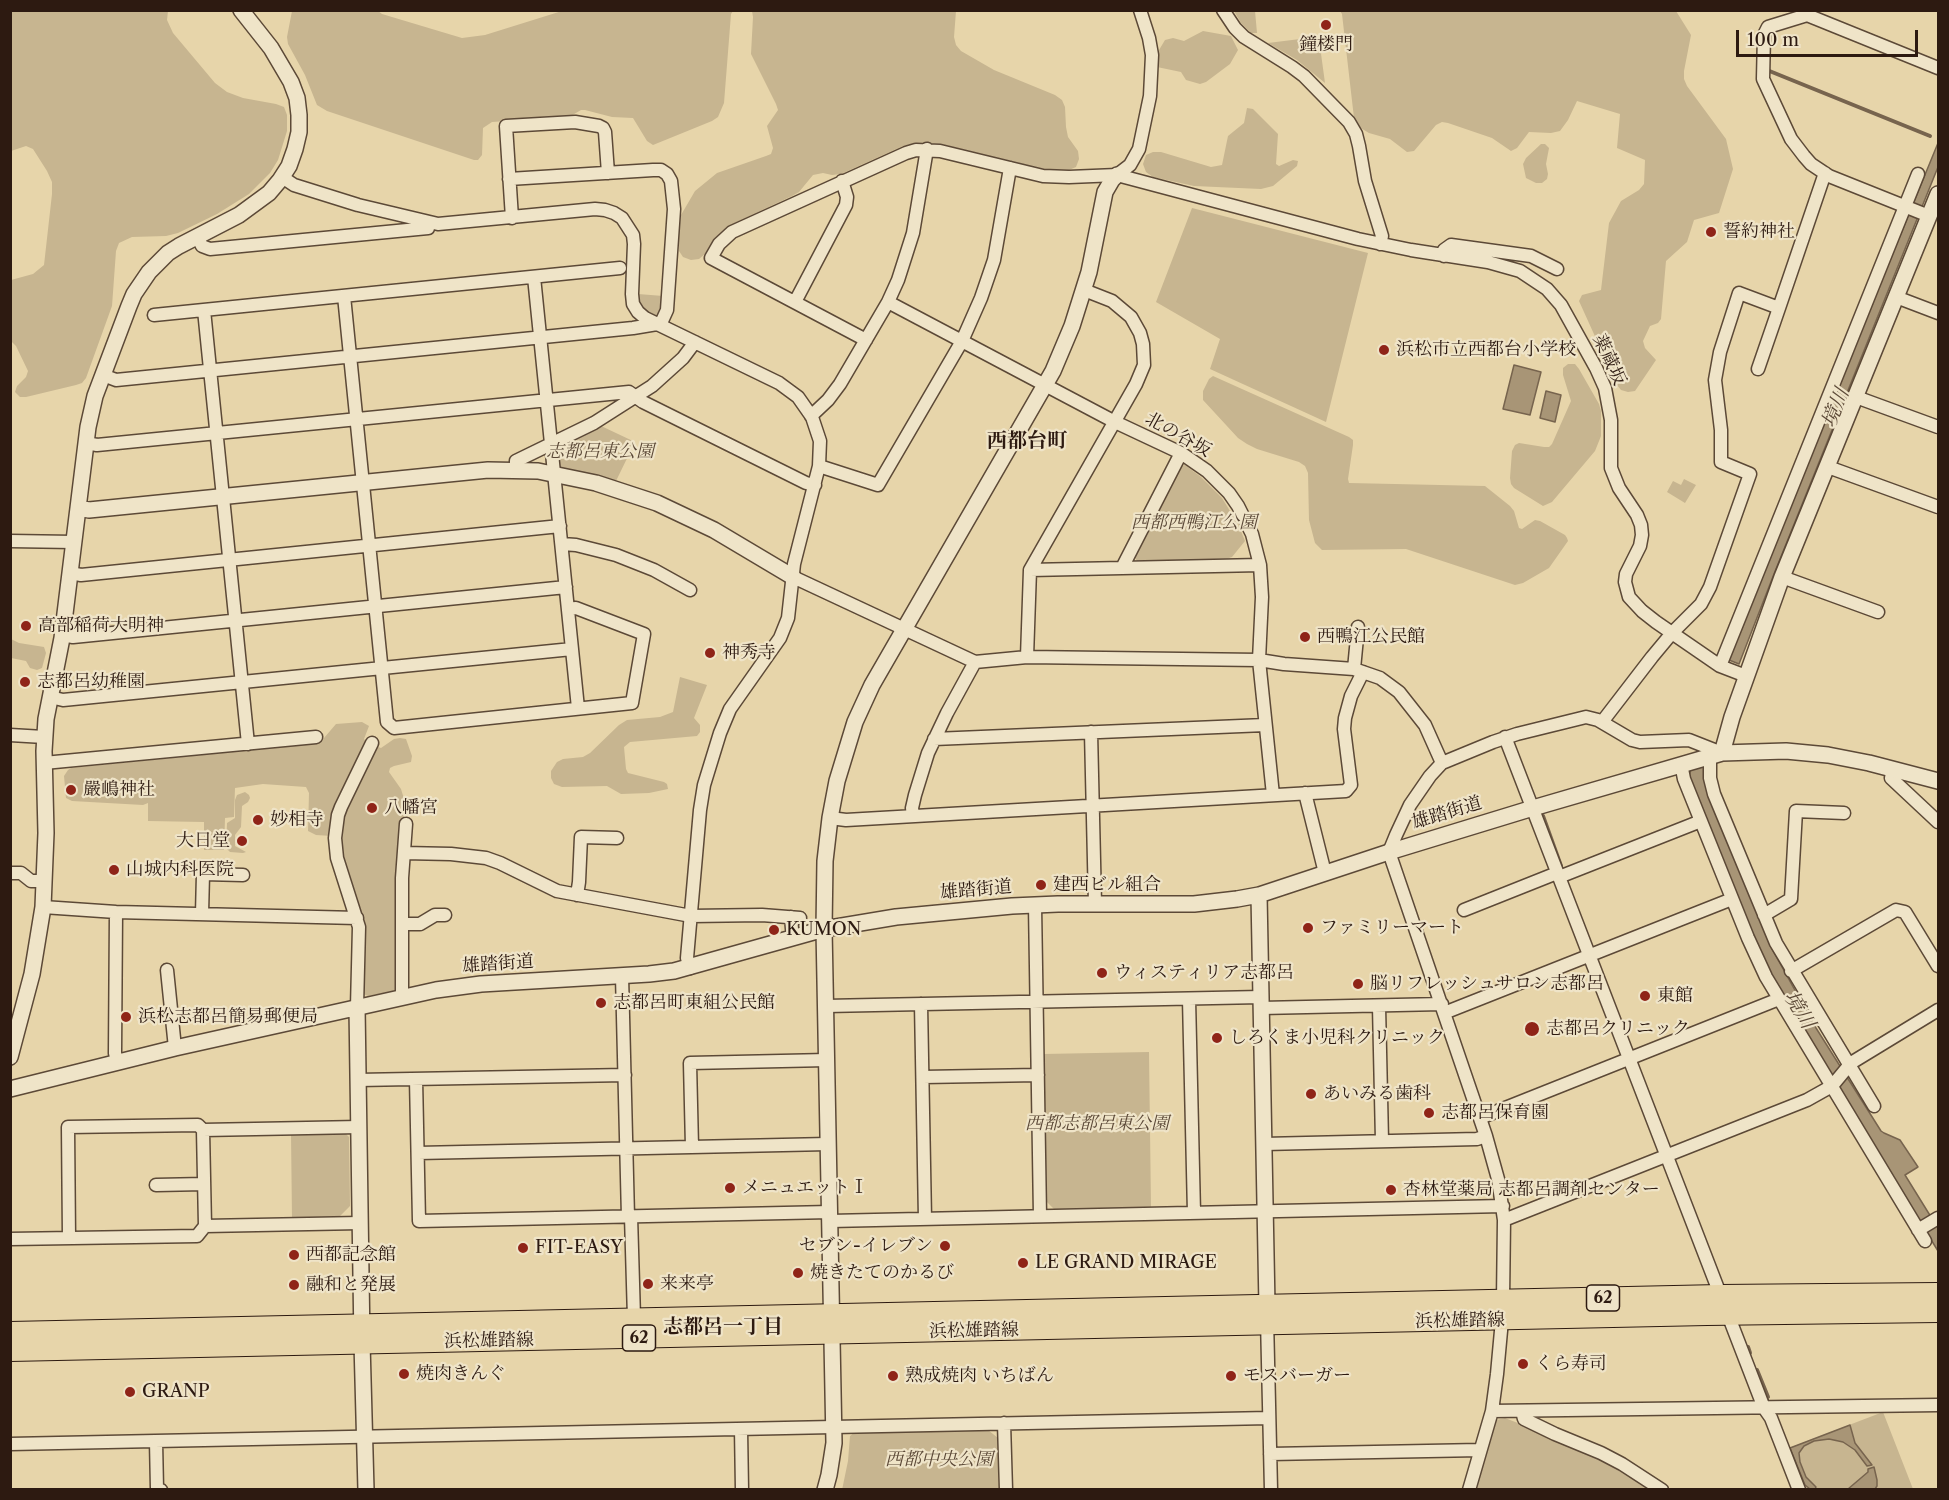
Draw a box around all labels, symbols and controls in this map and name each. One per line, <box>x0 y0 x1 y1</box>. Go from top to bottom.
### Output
marker: 鐘楼門 <box>1319 18 1333 32</box>
scale bar <box>1739 18 1920 56</box>
text: 100 m <box>1747 29 1799 51</box>
place label: 鐘楼門 <box>1299 34 1353 56</box>
place label: 誓約神社 <box>1723 221 1795 243</box>
marker: 誓約神社 <box>1704 225 1718 239</box>
street label: 薬蔵坂 <box>1588 331 1630 389</box>
place label: 浜松市立西都台小学校 <box>1396 339 1576 361</box>
marker: 浜松市立西都台小学校 <box>1377 343 1391 357</box>
water label: 境川 <box>1817 385 1855 431</box>
street label: 北の谷坂 <box>1141 408 1215 462</box>
district label: 西都台町 <box>987 429 1067 453</box>
park label: 志都呂東公園 <box>546 441 654 463</box>
park label: 西都西鴨江公園 <box>1131 512 1257 534</box>
place label: 高部稲荷大明神 <box>38 615 164 637</box>
marker: 高部稲荷大明神 <box>19 619 33 633</box>
place label: 西鴨江公民館 <box>1317 626 1425 648</box>
marker: 西鴨江公民館 <box>1298 630 1312 644</box>
place label: 神秀寺 <box>722 642 776 664</box>
marker: 神秀寺 <box>703 646 717 660</box>
place label: 志都呂幼稚園 <box>37 671 145 693</box>
marker: 志都呂幼稚園 <box>18 675 32 689</box>
place label: 嚴嶋神社 <box>83 779 155 801</box>
marker: 嚴嶋神社 <box>64 783 78 797</box>
street label: 雄踏街道 <box>1409 792 1485 834</box>
place label: 八幡宮 <box>384 797 438 819</box>
marker: 八幡宮 <box>365 801 379 815</box>
place label: 妙相寺 <box>270 809 324 831</box>
marker: 妙相寺 <box>251 813 265 827</box>
place label: 大日堂 <box>176 830 230 852</box>
marker: 大日堂 <box>235 834 249 848</box>
place label: 山城内科医院 <box>126 859 234 881</box>
marker: 山城内科医院 <box>107 863 121 877</box>
place label: 建西ビル組合 <box>1053 874 1161 896</box>
street label: 雄踏街道 <box>939 876 1013 904</box>
marker: 建西ビル組合 <box>1034 878 1048 892</box>
place label: ファミリーマート <box>1320 917 1464 939</box>
place label: KUMON <box>786 919 861 941</box>
marker: ファミリーマート <box>1301 921 1315 935</box>
marker: KUMON <box>767 923 781 937</box>
street label: 雄踏街道 <box>461 951 535 977</box>
place label: ウィスティリア志都呂 <box>1114 962 1294 984</box>
marker: ウィスティリア志都呂 <box>1095 966 1109 980</box>
place label: 脳リフレッシュサロン志都呂 <box>1370 973 1604 995</box>
marker: 脳リフレッシュサロン志都呂 <box>1351 977 1365 991</box>
place label: 東館 <box>1657 985 1693 1007</box>
water label: 境川 <box>1778 987 1820 1033</box>
marker: 東館 <box>1638 989 1652 1003</box>
place label: 志都呂町東組公民館 <box>613 992 775 1014</box>
marker: 志都呂町東組公民館 <box>594 996 608 1010</box>
place label: 浜松志都呂簡易郵便局 <box>138 1006 318 1028</box>
marker: 浜松志都呂簡易郵便局 <box>119 1010 133 1024</box>
place label: 志都呂クリニック <box>1546 1018 1690 1040</box>
marker: 志都呂クリニック <box>1523 1020 1541 1038</box>
place label: しろくま小児科クリニック <box>1229 1027 1445 1049</box>
marker: しろくま小児科クリニック <box>1210 1031 1224 1045</box>
place label: あいみる歯科 <box>1323 1083 1431 1105</box>
marker: あいみる歯科 <box>1304 1087 1318 1101</box>
place label: 志都呂保育園 <box>1441 1102 1549 1124</box>
marker: 志都呂保育園 <box>1422 1106 1436 1120</box>
park label: 西都志都呂東公園 <box>1025 1113 1169 1135</box>
place label: メニュエットⅠ <box>742 1177 868 1199</box>
place label: 杏林堂薬局 志都呂調剤センター <box>1403 1179 1660 1201</box>
marker: メニュエットⅠ <box>723 1181 737 1195</box>
marker: 杏林堂薬局 志都呂調剤センター <box>1384 1183 1398 1197</box>
place label: セブン-イレブン <box>799 1235 933 1257</box>
place label: FIT-EASY <box>535 1237 623 1259</box>
marker: セブン-イレブン <box>938 1239 952 1253</box>
marker: FIT-EASY <box>516 1241 530 1255</box>
place label: 西都記念館 <box>306 1244 396 1266</box>
marker: 西都記念館 <box>287 1248 301 1262</box>
place label: LE GRAND MIRAGE <box>1035 1252 1217 1274</box>
marker: LE GRAND MIRAGE <box>1016 1256 1030 1270</box>
place label: 焼きたてのかるび <box>810 1262 954 1284</box>
marker: 焼きたてのかるび <box>791 1266 805 1280</box>
place label: 来来亭 <box>660 1273 714 1295</box>
place label: 融和と発展 <box>306 1274 396 1296</box>
marker: 来来亭 <box>641 1277 655 1291</box>
marker: 融和と発展 <box>287 1278 301 1292</box>
road number: 62 <box>1586 1285 1620 1311</box>
street label: 浜松雄踏線 <box>1415 1309 1505 1333</box>
district label: 志都呂一丁目 <box>663 1315 783 1339</box>
street label: 浜松雄踏線 <box>929 1319 1019 1343</box>
road number: 62 <box>622 1325 656 1351</box>
street label: 浜松雄踏線 <box>444 1329 534 1353</box>
place label: くら寿司 <box>1535 1353 1607 1375</box>
marker: くら寿司 <box>1516 1357 1530 1371</box>
place label: 焼肉きんぐ <box>416 1363 506 1385</box>
place label: 熟成焼肉 いちばん <box>905 1365 1054 1387</box>
place label: モスバーガー <box>1243 1365 1351 1387</box>
marker: 焼肉きんぐ <box>397 1367 411 1381</box>
marker: 熟成焼肉 いちばん <box>886 1369 900 1383</box>
marker: モスバーガー <box>1224 1369 1238 1383</box>
place label: GRANP <box>142 1381 210 1403</box>
marker: GRANP <box>123 1385 137 1399</box>
park label: 西都中央公園 <box>885 1449 993 1471</box>

